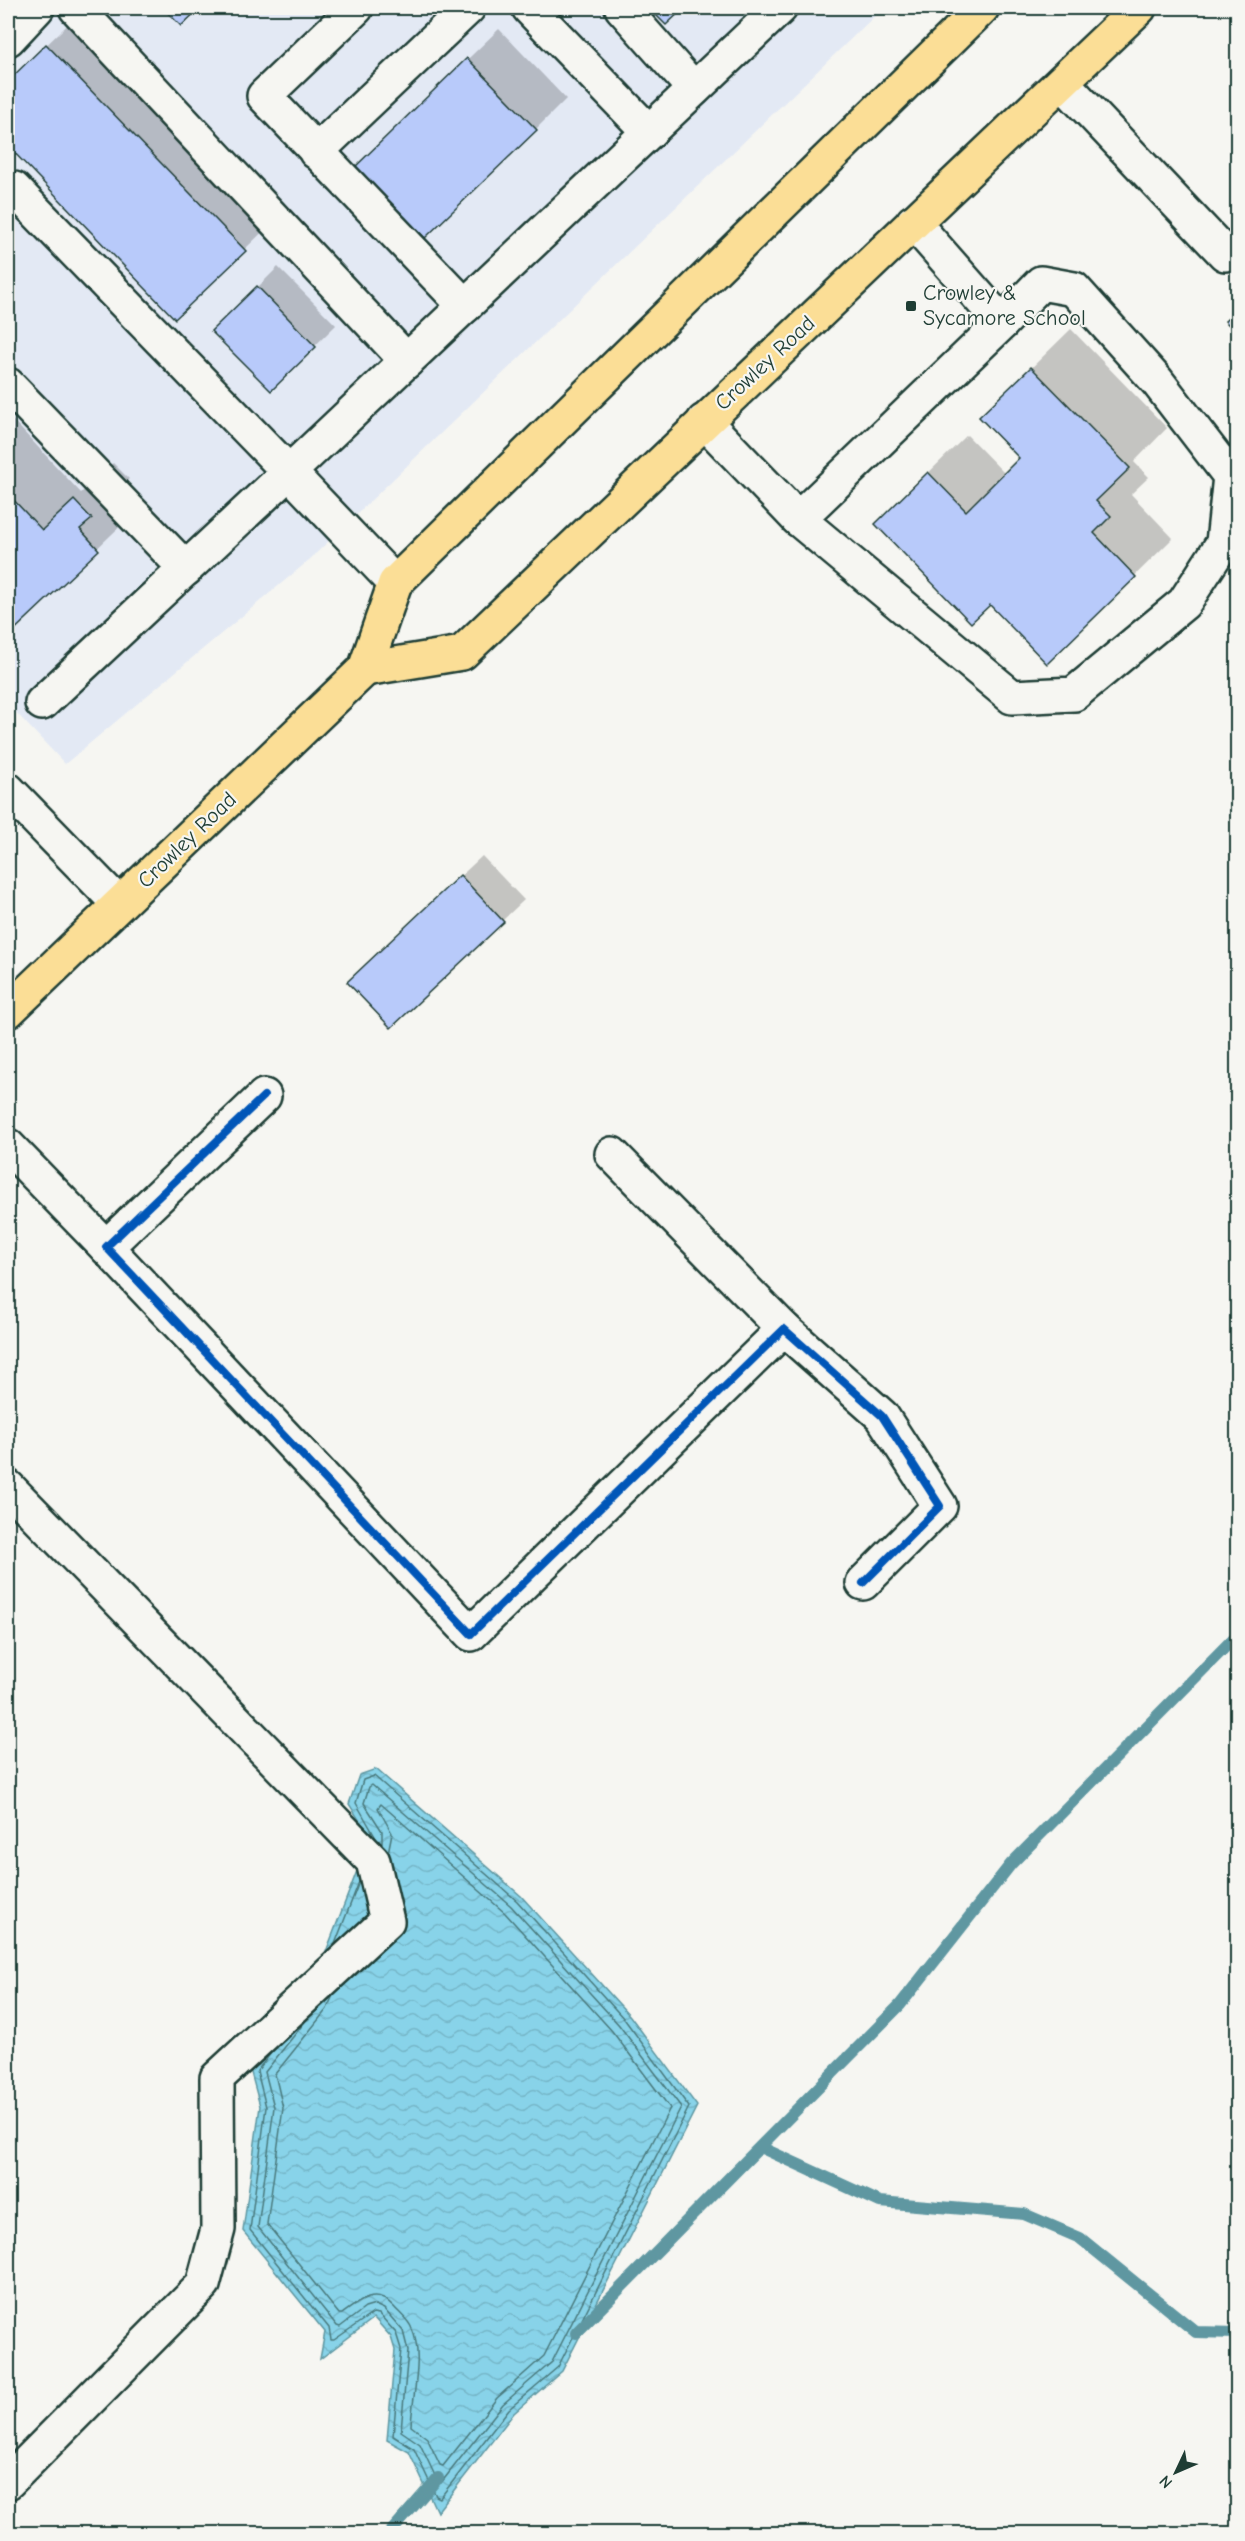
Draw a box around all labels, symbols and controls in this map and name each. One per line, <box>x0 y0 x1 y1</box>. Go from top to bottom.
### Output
place label: Crowley & Sycamore School <box>923 280 1086 331</box>
marker: Crowley & Sycamore School <box>904 299 918 313</box>
street label: Crowley Road <box>710 310 820 416</box>
street label: Crowley Road <box>132 787 242 893</box>
north arrow <box>1146 2442 1206 2502</box>
text: N <box>1156 2472 1176 2492</box>

